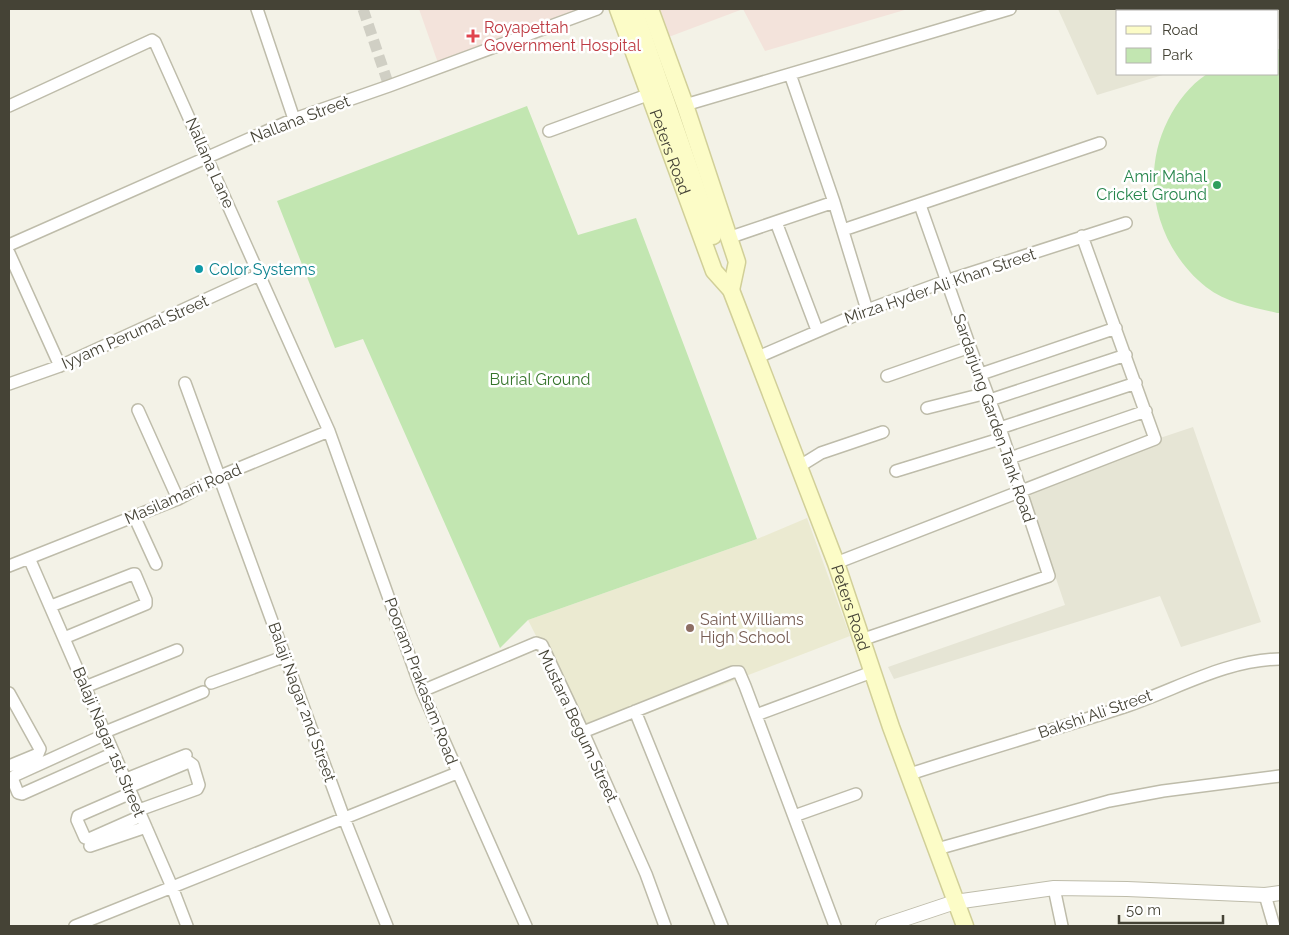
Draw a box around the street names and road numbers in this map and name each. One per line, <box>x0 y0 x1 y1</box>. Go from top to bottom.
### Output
street label: Nallana Street <box>248 91 353 147</box>
street label: Peters Road <box>646 106 695 197</box>
street label: Nallana Lane <box>182 115 238 211</box>
street label: Mirza Hyder Ali Khan Street <box>842 244 1039 328</box>
street label: Iyyam Perumal Street <box>59 291 212 373</box>
street label: Sardarjung Garden Tank Road <box>949 311 1039 525</box>
street label: Masilamani Road <box>122 460 244 528</box>
street label: Peters Road <box>828 562 874 653</box>
street label: Pooram Prakasam Road <box>380 595 462 767</box>
street label: Balaji Nagar 2nd Street <box>264 620 340 785</box>
street label: Mustara Begum Street <box>534 647 622 806</box>
street label: Balaji Nagar 1st Street <box>69 664 149 820</box>
street label: Bakshi Ali Street <box>1036 685 1155 742</box>

